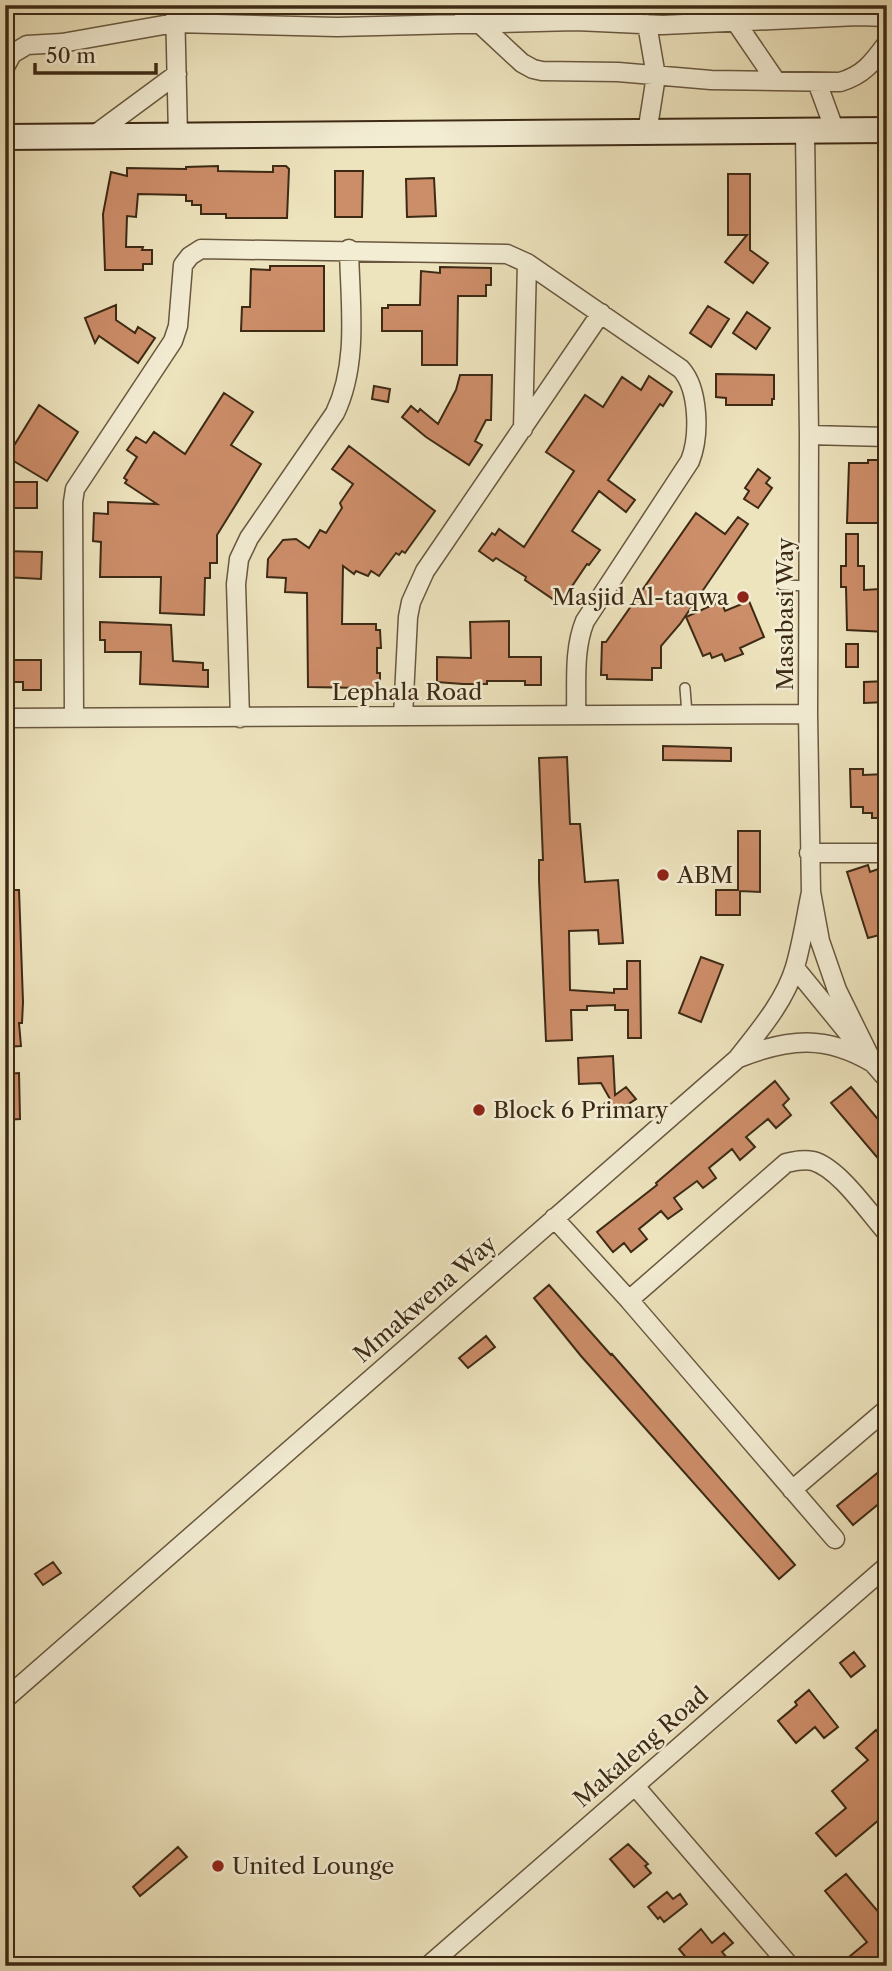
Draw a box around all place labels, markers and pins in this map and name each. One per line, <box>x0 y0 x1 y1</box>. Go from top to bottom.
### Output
place label: Masjid Al-taqwa <box>552 583 730 611</box>
marker: Masjid Al-taqwa <box>735 589 751 605</box>
place label: ABM <box>676 861 733 889</box>
marker: ABM <box>655 867 671 883</box>
place label: Block 6 Primary <box>493 1096 669 1124</box>
marker: Block 6 Primary <box>471 1102 487 1118</box>
place label: United Lounge <box>232 1852 394 1880</box>
marker: United Lounge <box>210 1858 226 1874</box>

